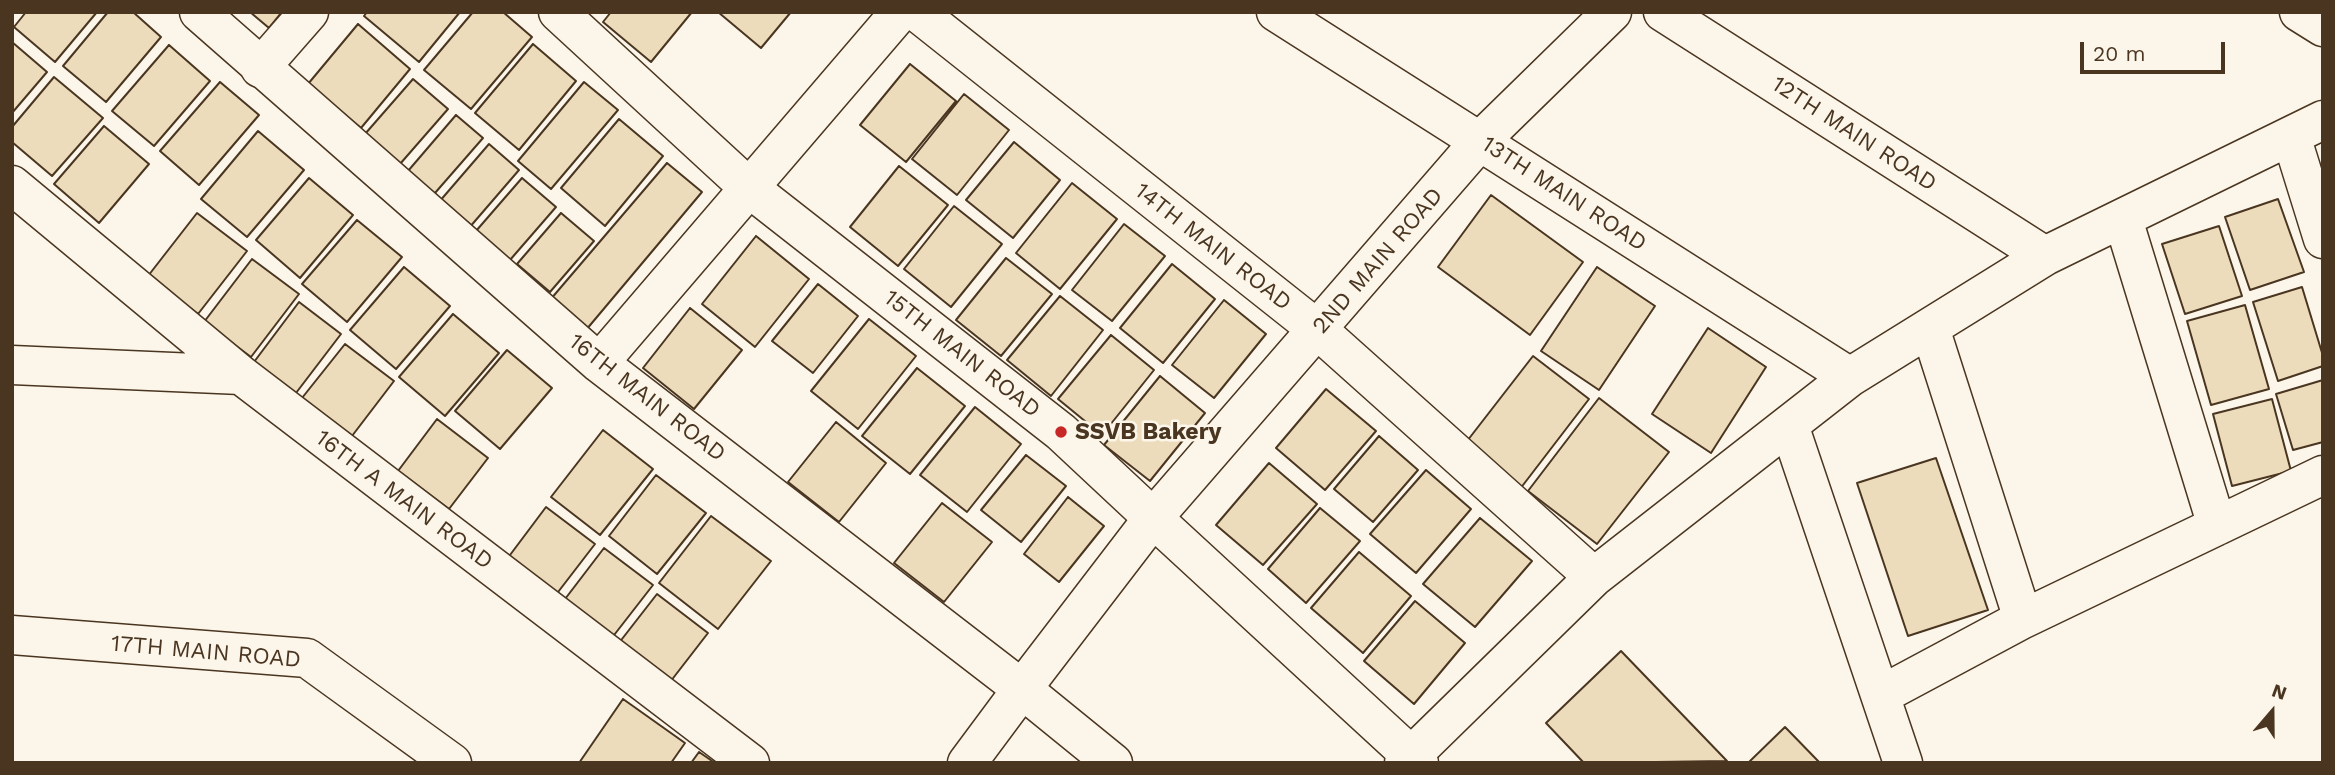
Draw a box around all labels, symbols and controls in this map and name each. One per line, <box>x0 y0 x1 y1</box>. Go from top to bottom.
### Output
scale bar <box>2083 28 2228 72</box>
text: 20 m <box>2093 41 2145 66</box>
street label: 12TH MAIN ROAD <box>1766 70 1942 198</box>
street label: 13TH MAIN ROAD <box>1476 130 1652 258</box>
street label: 14TH MAIN ROAD <box>1129 177 1297 317</box>
street label: 2ND MAIN ROAD <box>1307 182 1449 340</box>
street label: 15TH MAIN ROAD <box>878 284 1046 424</box>
street label: 16TH MAIN ROAD <box>563 328 731 468</box>
place label: SSVB Bakery <box>1075 418 1221 446</box>
street label: 16TH A MAIN ROAD <box>310 424 498 576</box>
marker: SSVB Bakery <box>1053 424 1069 440</box>
street label: 17TH MAIN ROAD <box>110 630 302 674</box>
north arrow <box>2237 677 2307 747</box>
text: N <box>2269 679 2290 705</box>

